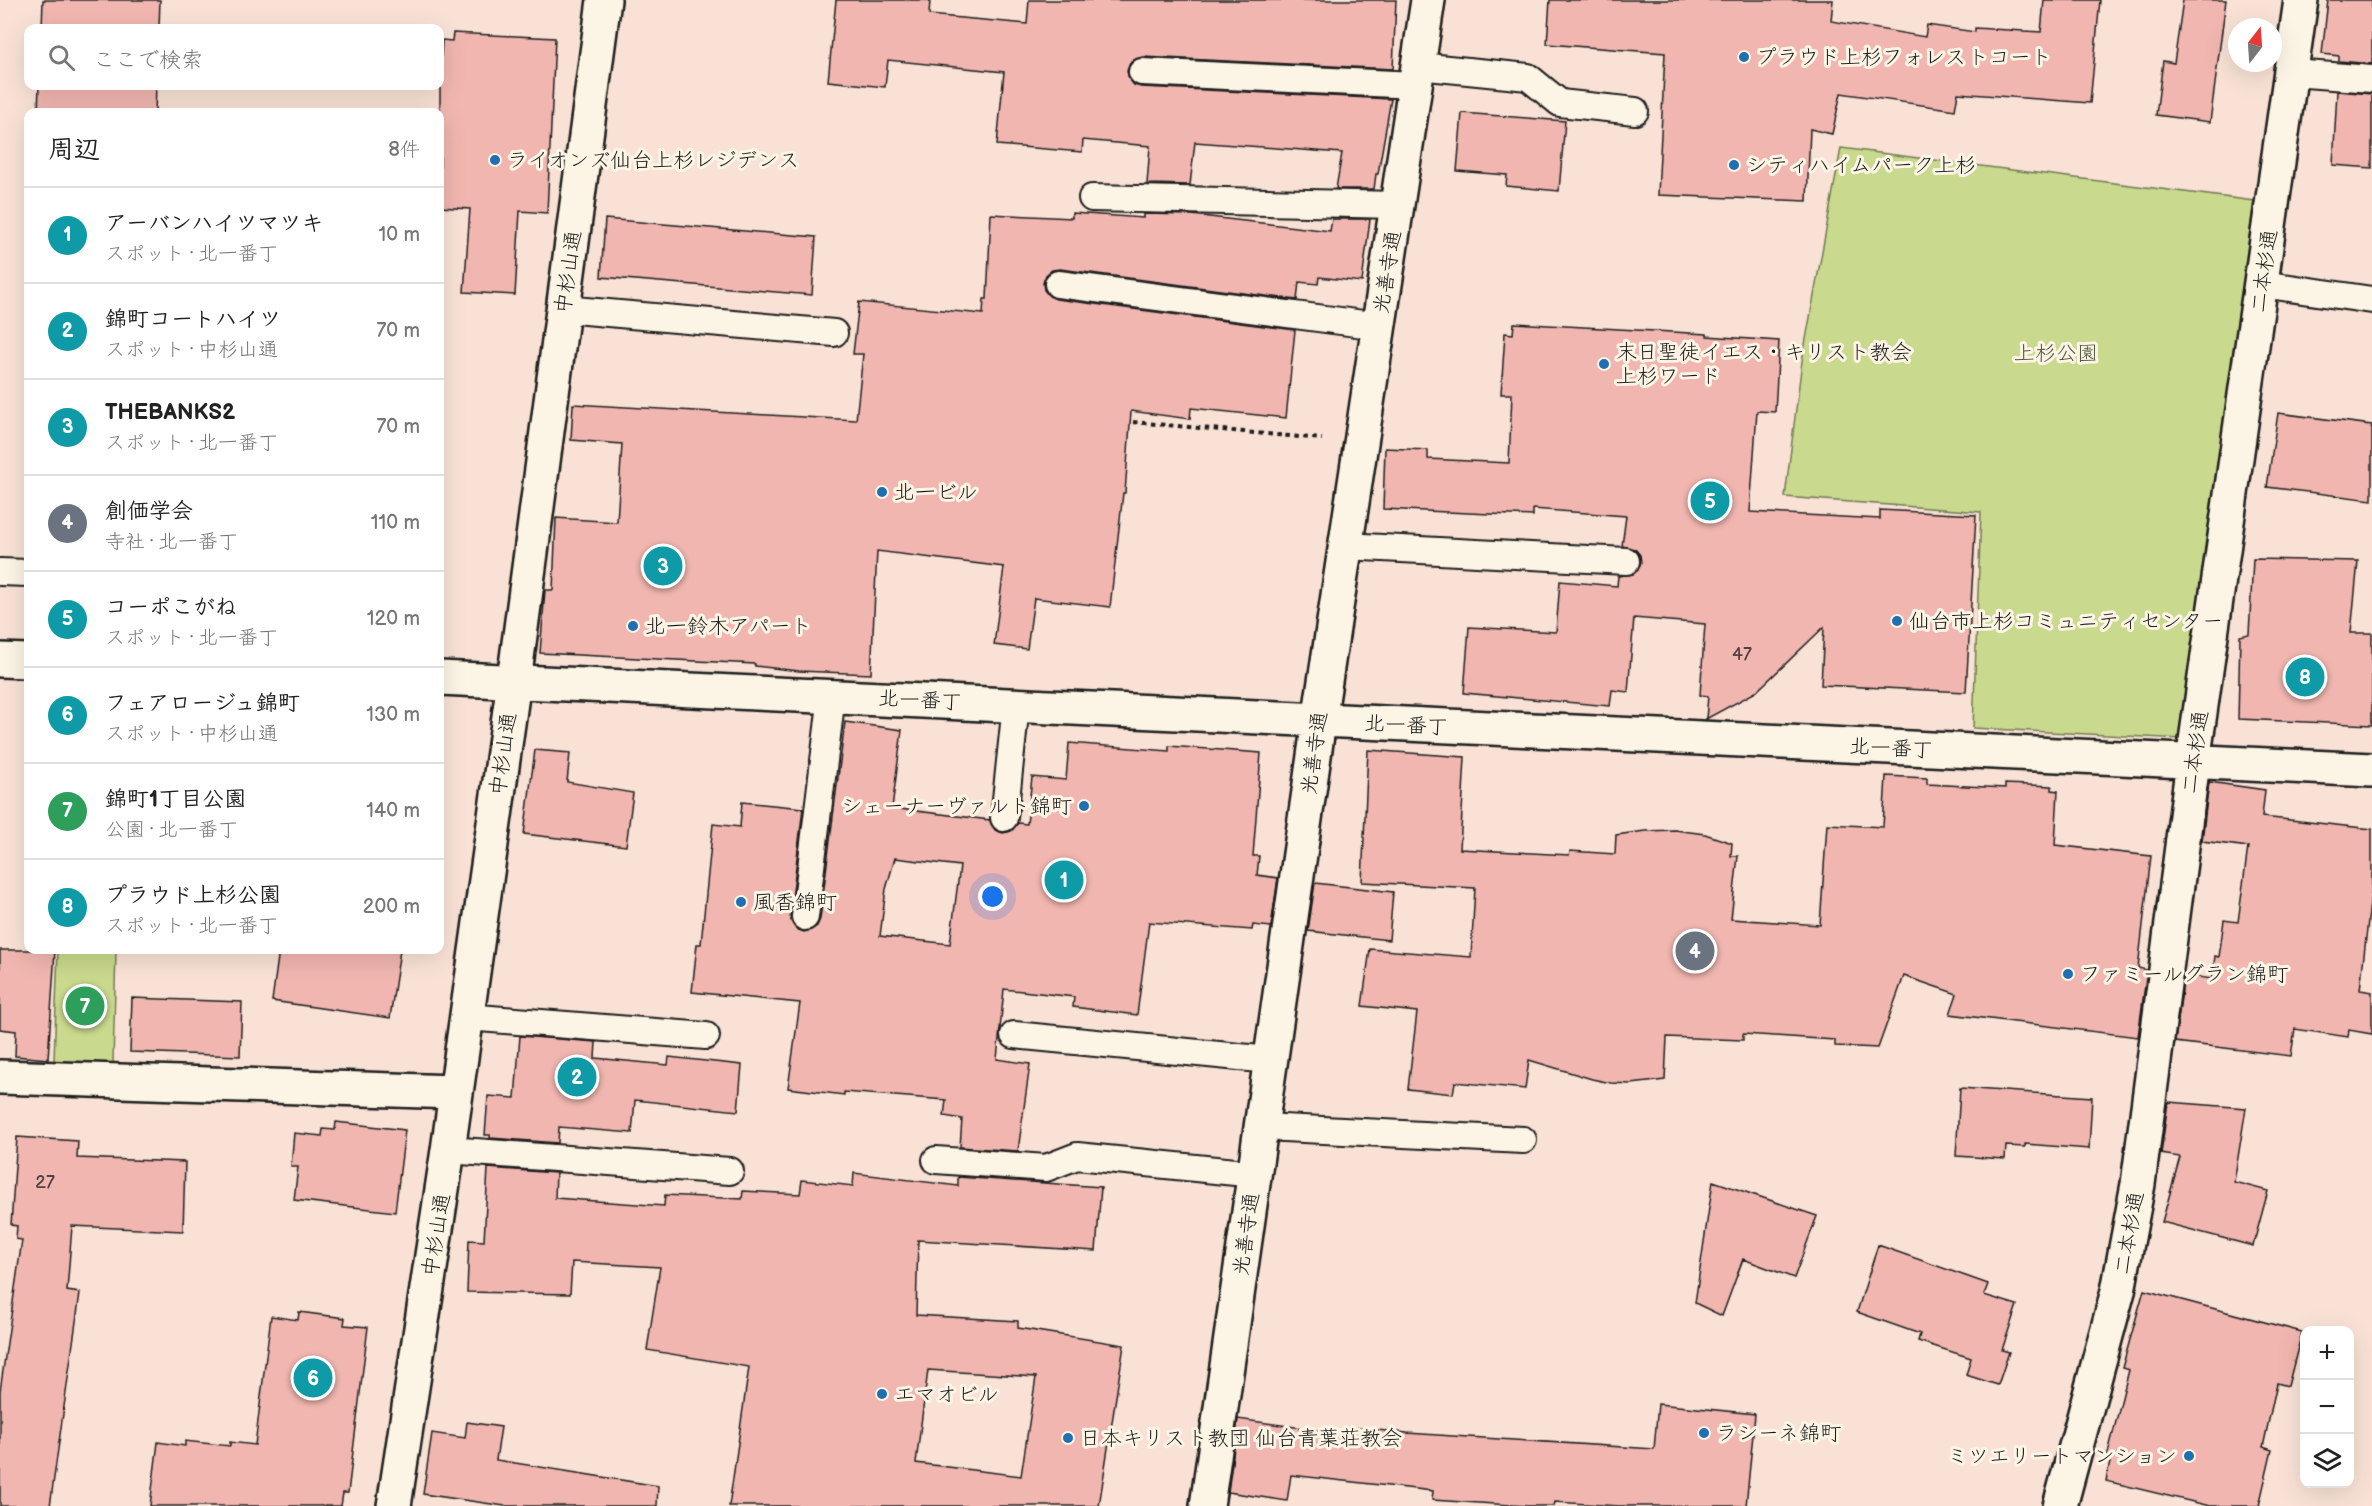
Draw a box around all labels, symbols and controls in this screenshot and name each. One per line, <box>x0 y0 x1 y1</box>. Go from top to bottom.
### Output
north arrow <box>2228 18 2282 72</box>
search box <box>24 24 444 90</box>
icon: search <box>45 41 78 74</box>
place label: プラウド上杉フォレストコート <box>1756 45 2052 70</box>
text: ここで検索 <box>93 47 203 74</box>
marker: プラウド上杉フォレストコート <box>1737 50 1751 64</box>
text: 周辺 <box>48 135 100 166</box>
text: 8件 <box>388 138 420 162</box>
place label: ライオンズ仙台上杉レジデンス <box>507 148 799 173</box>
marker: ライオンズ仙台上杉レジデンス <box>488 153 502 167</box>
place label: シティハイムパーク上杉 <box>1746 153 1976 178</box>
marker: シティハイムパーク上杉 <box>1727 158 1741 172</box>
text: アーバンハイツマツキ <box>105 210 323 237</box>
text: 1 <box>63 223 72 247</box>
text: 10 m <box>379 223 420 247</box>
street label: 二本杉通 <box>2246 228 2283 314</box>
street label: 中杉山通 <box>550 229 587 315</box>
street label: 光善寺通 <box>1369 229 1406 316</box>
text: スポット · 北一番丁 <box>105 242 278 266</box>
text: 錦町コートハイツ <box>105 306 281 333</box>
text: 2 <box>62 319 73 343</box>
text: 70 m <box>376 319 420 343</box>
text: スポット · 中杉山通 <box>105 338 278 362</box>
place label: 末日聖徒イエス・キリスト教会 上杉ワード <box>1616 340 1912 389</box>
park label: 上杉公園 <box>2014 341 2098 366</box>
marker: 末日聖徒イエス・キリスト教会 上杉ワード <box>1597 357 1611 371</box>
text: THEBANKS2 <box>105 399 235 426</box>
text: 3 <box>62 415 73 439</box>
text: 70 m <box>376 415 420 439</box>
text: スポット · 北一番丁 <box>105 431 278 455</box>
pin: 5 <box>1690 478 1730 524</box>
place label: 北一ビル <box>894 480 978 505</box>
marker: 北一ビル <box>875 485 889 499</box>
text: 創価学会 <box>105 498 193 525</box>
text: 4 <box>62 511 73 535</box>
text: 110 m <box>371 511 420 535</box>
text: 寺社 · 北一番丁 <box>105 530 238 554</box>
pin: 3 <box>644 544 682 588</box>
text: コーポこがね <box>105 594 237 621</box>
text: 5 <box>62 607 73 631</box>
text: 120 m <box>367 607 420 631</box>
place label: 仙台市上杉コミュニティセンター <box>1909 609 2223 634</box>
place label: 北一鈴木アパート <box>645 614 812 639</box>
marker: 仙台市上杉コミュニティセンター <box>1890 614 1904 628</box>
marker: 北一鈴木アパート <box>626 619 640 633</box>
text: スポット · 北一番丁 <box>105 626 278 650</box>
house number: 47 <box>1732 644 1752 665</box>
pin: 8 <box>2286 654 2324 700</box>
street label: 北一番丁 <box>877 686 963 715</box>
text: フェアロージュ錦町 <box>105 690 300 717</box>
text: 6 <box>61 703 74 727</box>
text: 130 m <box>366 703 420 727</box>
street label: 二本杉通 <box>2177 709 2214 795</box>
street label: 光善寺通 <box>1296 710 1333 796</box>
street label: 中杉山通 <box>485 711 522 797</box>
street label: 北一番丁 <box>1363 711 1449 740</box>
text: スポット · 中杉山通 <box>105 722 278 746</box>
street label: 北一番丁 <box>1848 734 1934 763</box>
text: 錦町1丁目公園 <box>105 786 246 813</box>
place label: シェーナーヴァルト錦町 <box>841 794 1072 819</box>
text: 7 <box>62 799 73 823</box>
text: 140 m <box>366 799 420 823</box>
marker: シェーナーヴァルト錦町 <box>1077 799 1091 813</box>
text: 公園 · 北一番丁 <box>105 818 238 842</box>
pin: 1 <box>1044 858 1084 902</box>
text: プラウド上杉公園 <box>105 882 281 909</box>
your location <box>978 882 1007 911</box>
place label: 風香錦町 <box>753 890 837 915</box>
text: 8 <box>61 895 74 919</box>
text: 200 m <box>363 895 420 919</box>
marker: 風香錦町 <box>734 895 748 909</box>
text: スポット · 北一番丁 <box>105 914 278 938</box>
pin: 4 <box>1676 928 1714 974</box>
place label: ファミールグラン錦町 <box>2080 962 2288 987</box>
marker: ファミールグラン錦町 <box>2061 967 2075 981</box>
pin: 7 <box>66 984 104 1028</box>
pin: 2 <box>558 1054 596 1100</box>
house number: 27 <box>35 1172 55 1193</box>
street label: 二本杉通 <box>2110 1190 2149 1277</box>
street label: 光善寺通 <box>1228 1191 1265 1277</box>
street label: 中杉山通 <box>418 1192 455 1279</box>
map controls <box>2300 1326 2354 1488</box>
button: + <box>2300 1326 2354 1380</box>
pin: 6 <box>294 1356 332 1400</box>
button: − <box>2300 1380 2354 1434</box>
place label: エマオビル <box>894 1382 999 1407</box>
marker: エマオビル <box>875 1387 889 1401</box>
place label: ラシーネ錦町 <box>1716 1421 1841 1446</box>
place label: 日本キリスト教団 仙台青葉荘教会 <box>1080 1426 1402 1451</box>
marker: ラシーネ錦町 <box>1697 1426 1711 1440</box>
marker: 日本キリスト教団 仙台青葉荘教会 <box>1061 1431 1075 1445</box>
button: layers <box>2300 1434 2354 1488</box>
place label: ミツエリートマンション <box>1947 1444 2177 1469</box>
marker: ミツエリートマンション <box>2182 1449 2196 1463</box>

